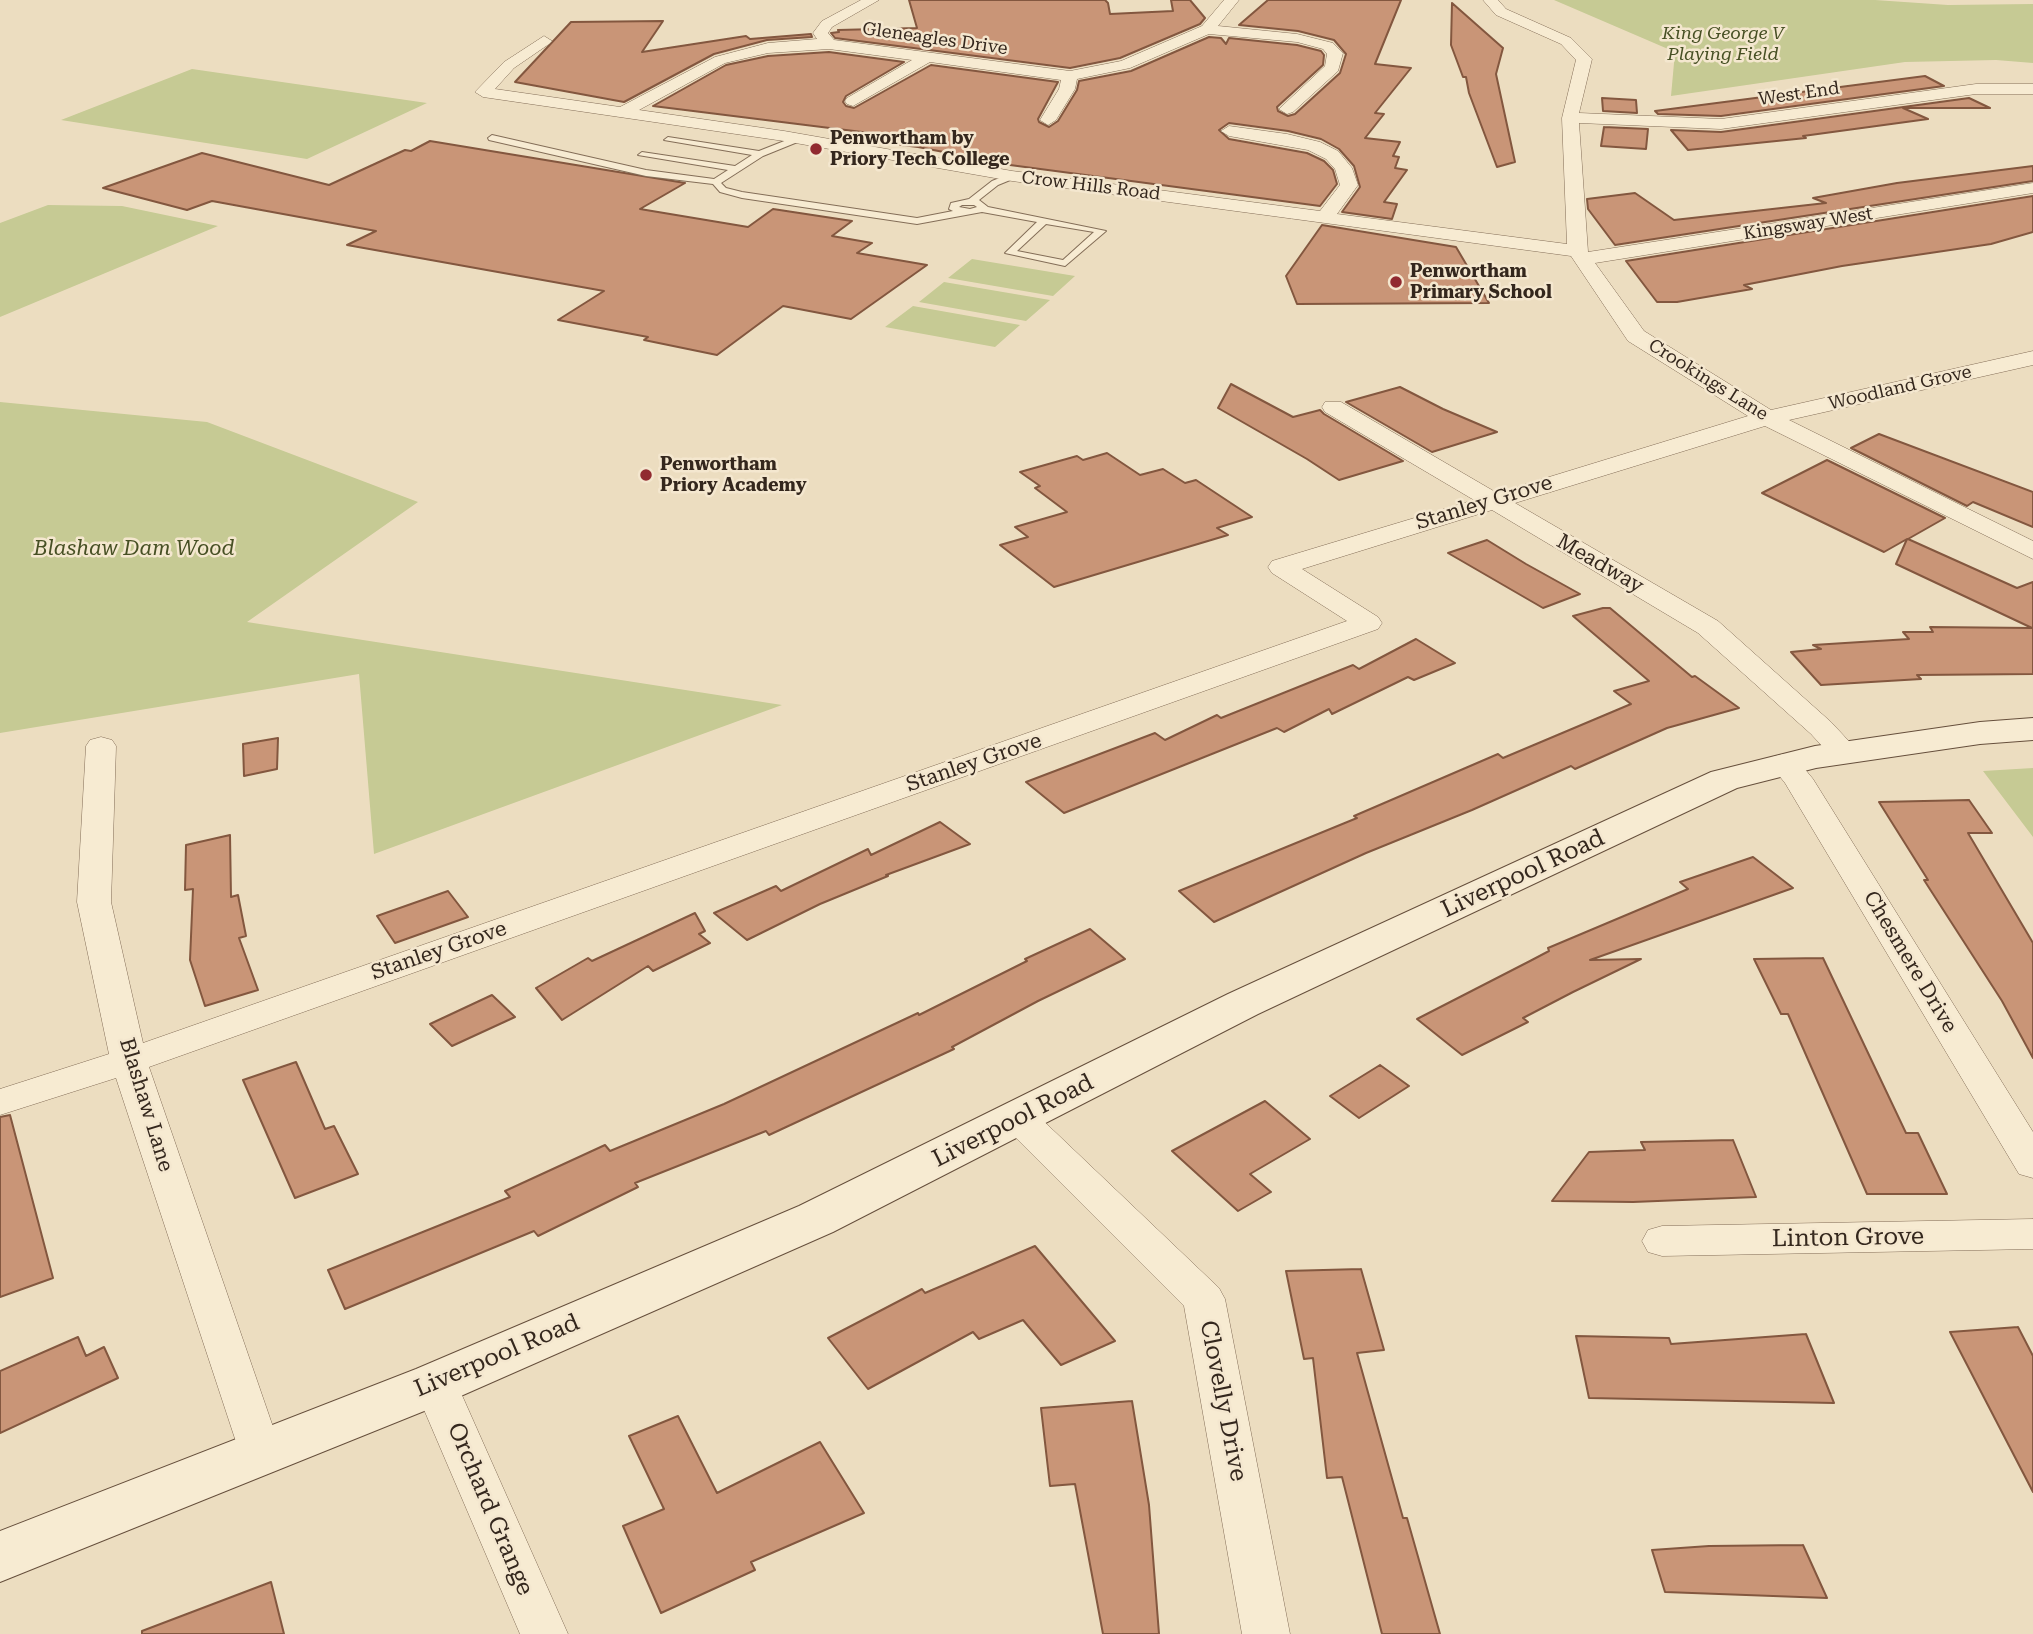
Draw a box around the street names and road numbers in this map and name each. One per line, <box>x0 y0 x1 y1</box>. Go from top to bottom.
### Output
street label: Gleneagles Drive <box>861 18 1009 60</box>
street label: West End <box>1757 78 1841 110</box>
street label: Crow Hills Road <box>1020 167 1162 205</box>
street label: Kingsway West <box>1742 203 1874 245</box>
street label: Crookings Lane <box>1644 335 1772 425</box>
street label: Woodland Grove <box>1826 361 1974 415</box>
street label: Stanley Grove <box>1413 470 1555 536</box>
street label: Meadway <box>1552 529 1648 599</box>
street label: Stanley Grove <box>903 728 1045 798</box>
street label: Liverpool Road <box>1437 824 1609 924</box>
street label: Chesmere Drive <box>1858 887 1962 1037</box>
street label: Stanley Grove <box>368 916 510 986</box>
street label: Blashaw Lane <box>114 1035 178 1175</box>
street label: Liverpool Road <box>928 1068 1098 1174</box>
street label: Linton Grove <box>1772 1222 1924 1254</box>
street label: Liverpool Road <box>410 1308 584 1404</box>
street label: Clovelly Drive <box>1193 1318 1253 1484</box>
street label: Orchard Grange <box>441 1418 539 1600</box>

